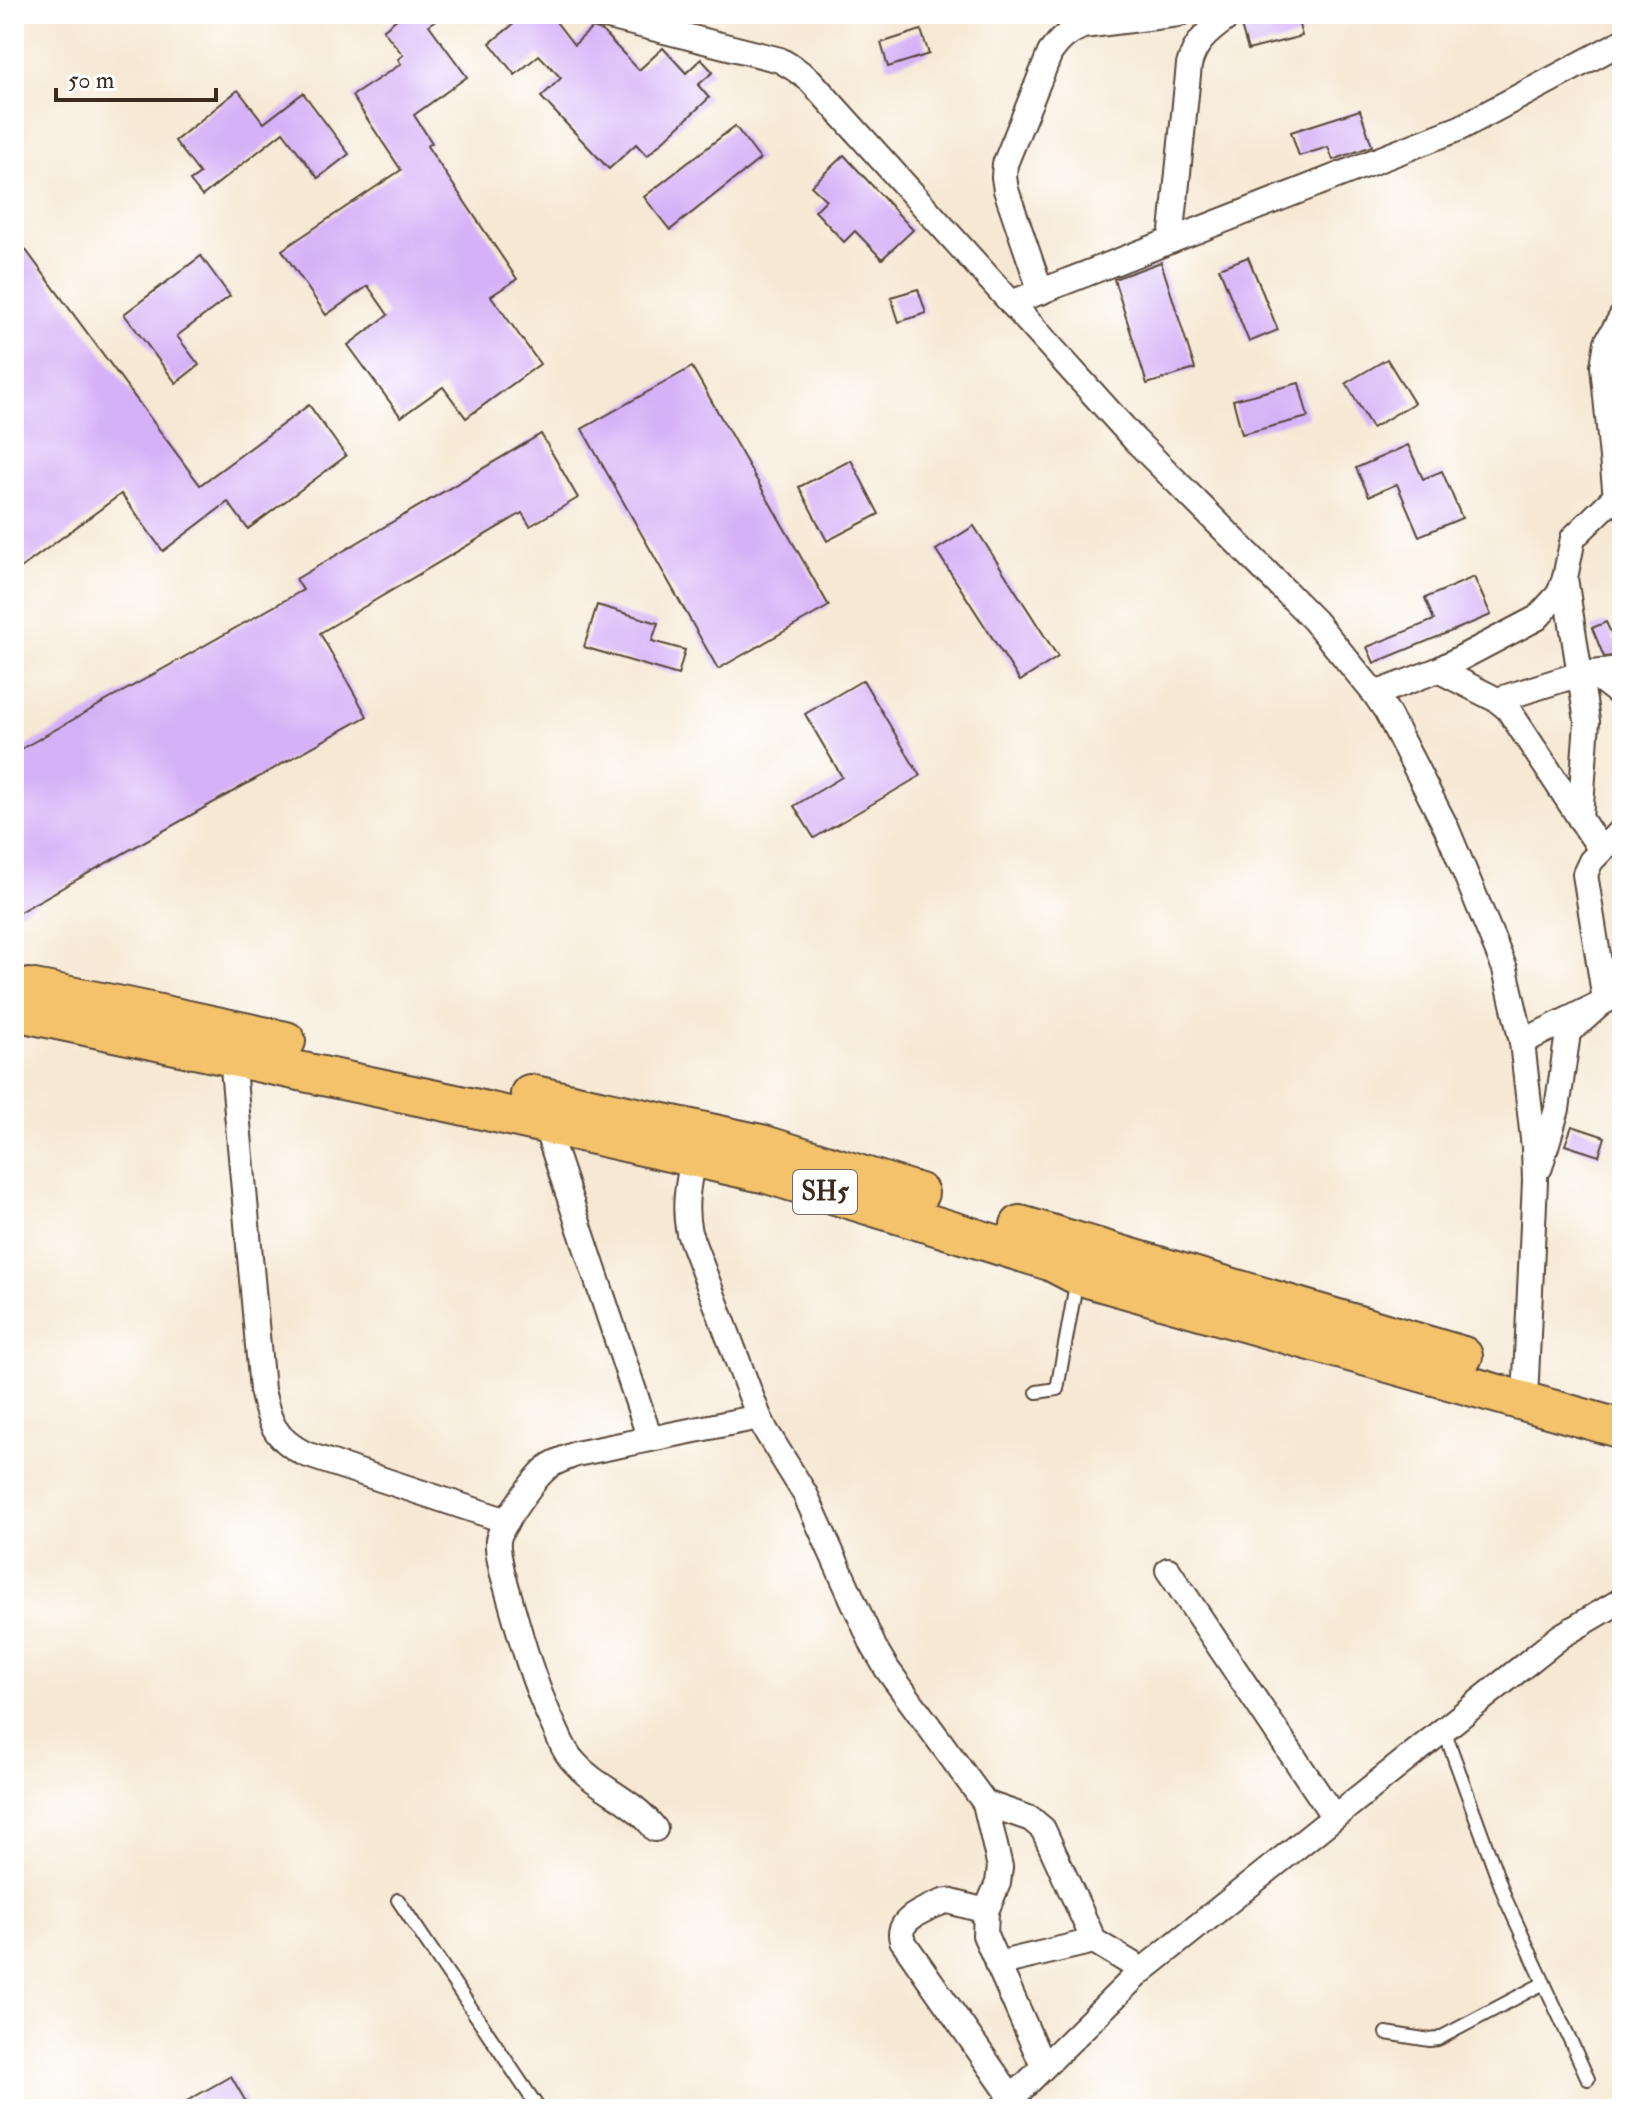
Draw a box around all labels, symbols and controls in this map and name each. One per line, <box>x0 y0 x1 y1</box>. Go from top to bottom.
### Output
scale bar <box>56 52 216 102</box>
text: 50 m <box>68 65 115 96</box>
road number: SH5 <box>793 1170 857 1214</box>

